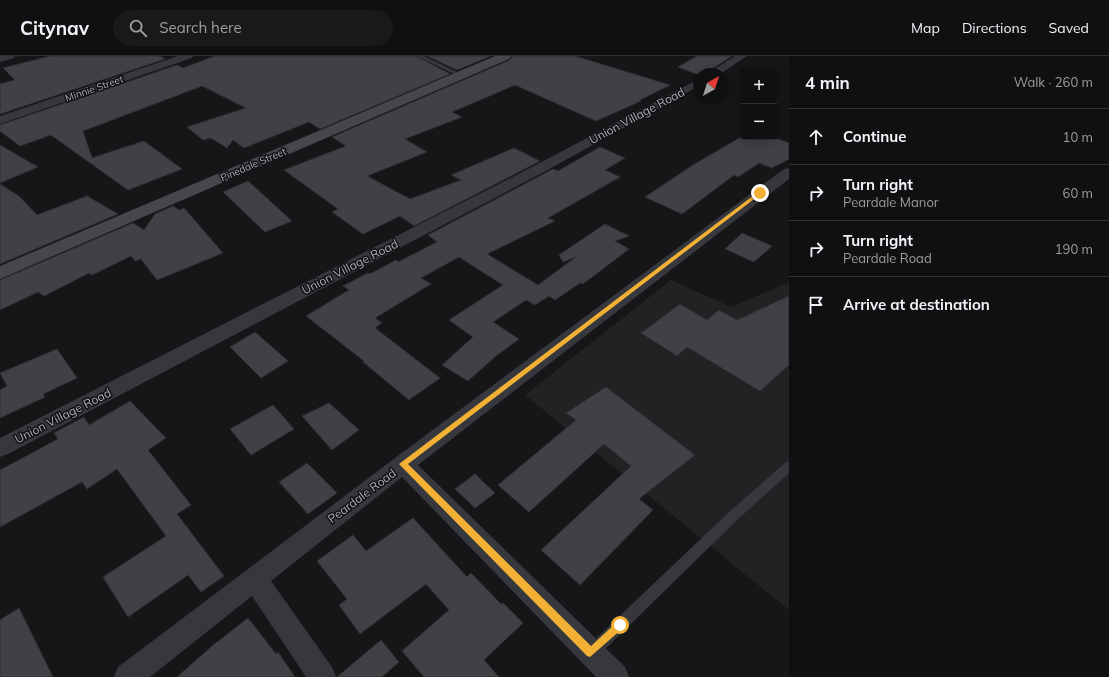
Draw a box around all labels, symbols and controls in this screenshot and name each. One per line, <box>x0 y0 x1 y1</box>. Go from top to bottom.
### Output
search box <box>113 10 393 46</box>
text: Citynav <box>20 16 89 40</box>
icon: search <box>127 17 149 39</box>
text: Search here <box>159 18 242 37</box>
text: Map <box>911 19 940 37</box>
text: Directions <box>962 19 1027 37</box>
text: Saved <box>1049 19 1089 37</box>
north arrow <box>693 68 729 104</box>
map controls <box>741 68 777 140</box>
button: + <box>741 68 777 104</box>
street label: Minnie Street <box>63 72 125 105</box>
text: 4 min <box>805 72 850 93</box>
text: Walk · 260 m <box>1014 74 1093 90</box>
street label: Union Village Road <box>586 84 687 147</box>
button: − <box>741 104 777 140</box>
icon: ahead <box>805 126 827 148</box>
text: Continue <box>843 127 906 146</box>
text: 10 m <box>1063 129 1093 145</box>
street label: Pinedale Street <box>218 145 289 184</box>
text: Turn right <box>843 175 913 194</box>
icon: right <box>805 182 827 204</box>
route end <box>751 184 769 202</box>
text: 60 m <box>1063 185 1093 201</box>
text: Peardale Manor <box>843 194 939 210</box>
text: Turn right <box>843 231 913 250</box>
street label: Union Village Road <box>299 236 400 297</box>
icon: right <box>805 238 827 260</box>
text: 190 m <box>1055 241 1093 257</box>
text: Peardale Road <box>843 250 932 266</box>
icon: arrive <box>805 294 827 316</box>
text: Arrive at destination <box>843 295 990 314</box>
street label: Union Village Road <box>12 385 113 446</box>
street label: Peardale Road <box>324 465 399 526</box>
route start <box>611 616 629 634</box>

